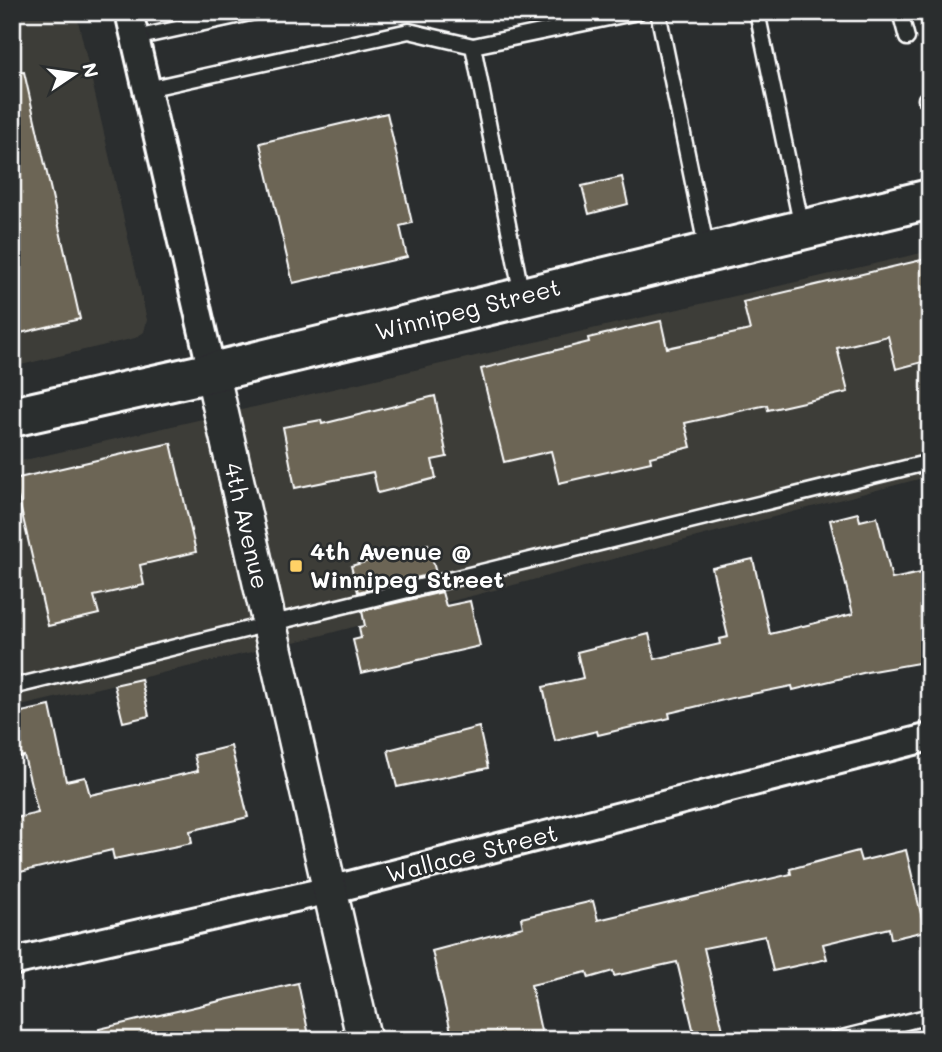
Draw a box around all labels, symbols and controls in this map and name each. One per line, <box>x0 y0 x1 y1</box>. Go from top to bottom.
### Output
north arrow <box>38 38 108 108</box>
text: N <box>77 60 105 80</box>
street label: Winnipeg Street <box>372 271 564 347</box>
street label: 4th Avenue <box>218 459 277 592</box>
place label: 4th Avenue @ Winnipeg Street <box>310 535 504 594</box>
marker: 4th Avenue @ Winnipeg Street <box>288 558 304 574</box>
street label: Wallace Street <box>382 816 561 889</box>

